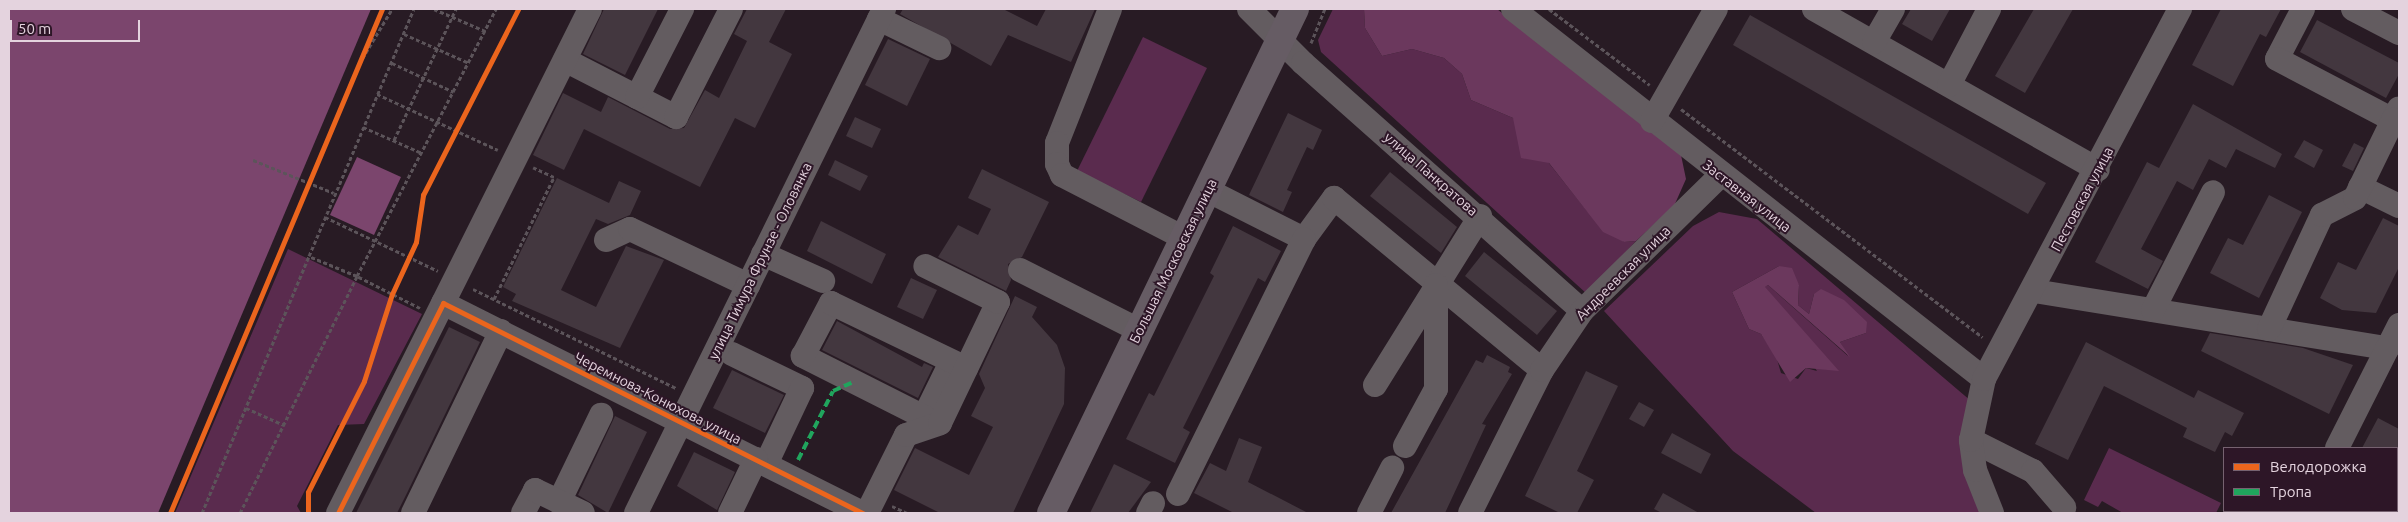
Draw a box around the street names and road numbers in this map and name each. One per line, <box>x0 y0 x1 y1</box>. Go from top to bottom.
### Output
street label: улица Панкратова <box>1381 129 1481 219</box>
street label: Пестовская улица <box>2047 144 2117 254</box>
street label: Заставная улица <box>1700 156 1794 236</box>
street label: улица Тимура Фрунзе - Оловянка <box>705 160 815 362</box>
street label: Большая Московская улица <box>1126 176 1220 346</box>
street label: Андреевская улица <box>1572 222 1674 324</box>
street label: Черемнова-Конюхова улица <box>572 349 744 447</box>

